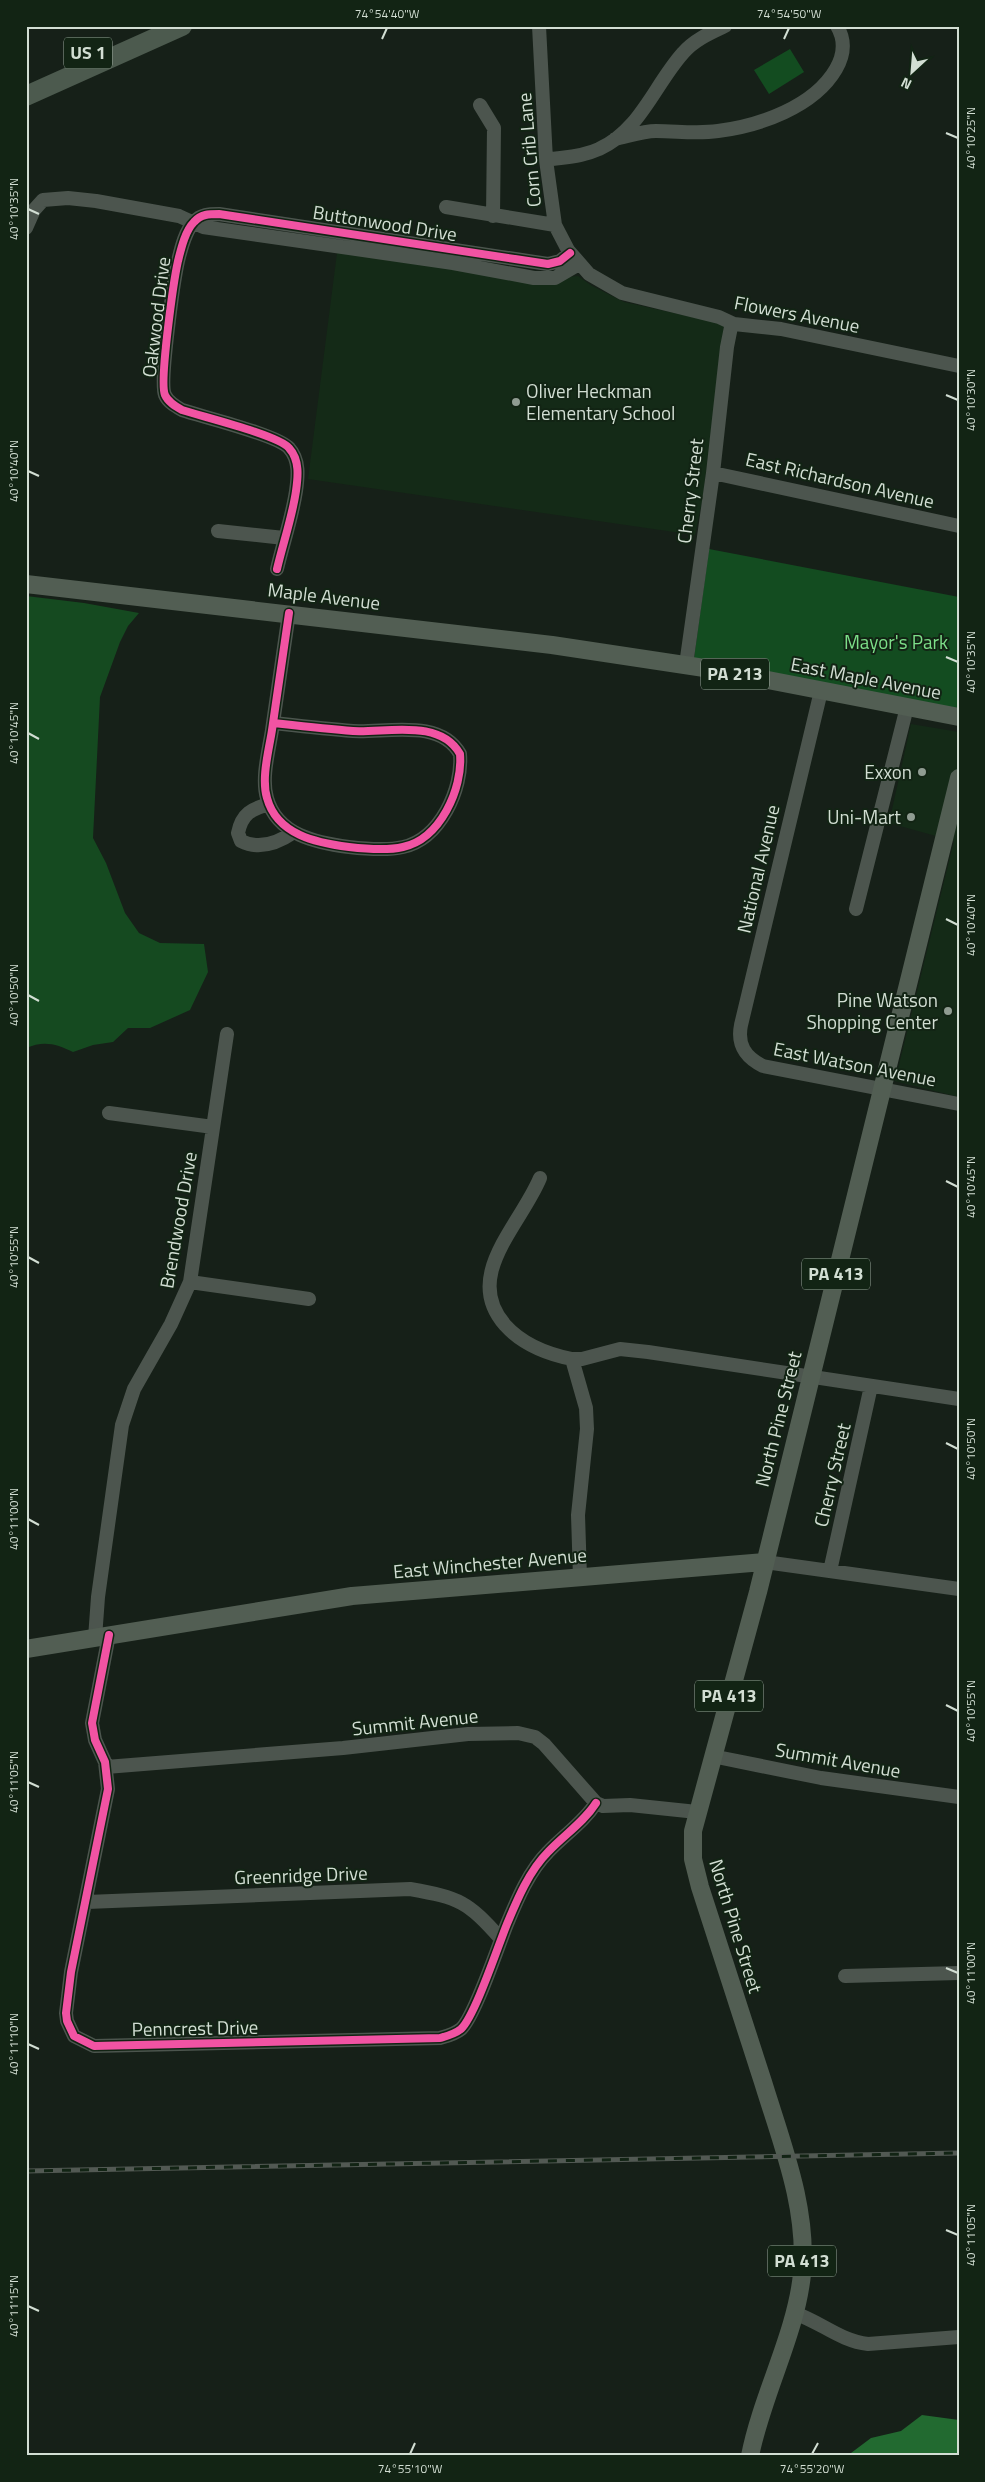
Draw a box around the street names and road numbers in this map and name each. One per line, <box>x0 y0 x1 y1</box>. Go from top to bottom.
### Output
road number: US 1 <box>64 38 112 68</box>
street label: Corn Crib Lane <box>509 92 548 208</box>
street label: Buttonwood Drive <box>311 197 459 248</box>
street label: Oakwood Drive <box>134 255 177 379</box>
street label: Flowers Avenue <box>732 287 862 340</box>
street label: Cherry Street <box>669 436 710 545</box>
street label: East Richardson Avenue <box>743 444 937 515</box>
street label: Maple Avenue <box>266 574 382 617</box>
street label: East Maple Avenue <box>788 649 944 706</box>
road number: PA 213 <box>701 659 769 690</box>
street label: National Avenue <box>729 802 786 936</box>
street label: East Watson Avenue <box>771 1034 939 1093</box>
street label: Brendwood Drive <box>151 1149 204 1290</box>
road number: PA 413 <box>802 1258 870 1290</box>
street label: North Pine Street <box>747 1348 808 1490</box>
street label: Cherry Street <box>806 1420 858 1530</box>
street label: East Winchester Avenue <box>392 1540 588 1585</box>
road number: PA 413 <box>695 1680 763 1712</box>
street label: Summit Avenue <box>350 1700 479 1743</box>
street label: Summit Avenue <box>773 1734 903 1785</box>
street label: North Pine Street <box>702 1855 771 1997</box>
street label: Greenridge Drive <box>234 1858 368 1891</box>
street label: Penncrest Drive <box>131 2012 259 2043</box>
road number: PA 413 <box>768 2246 836 2276</box>

